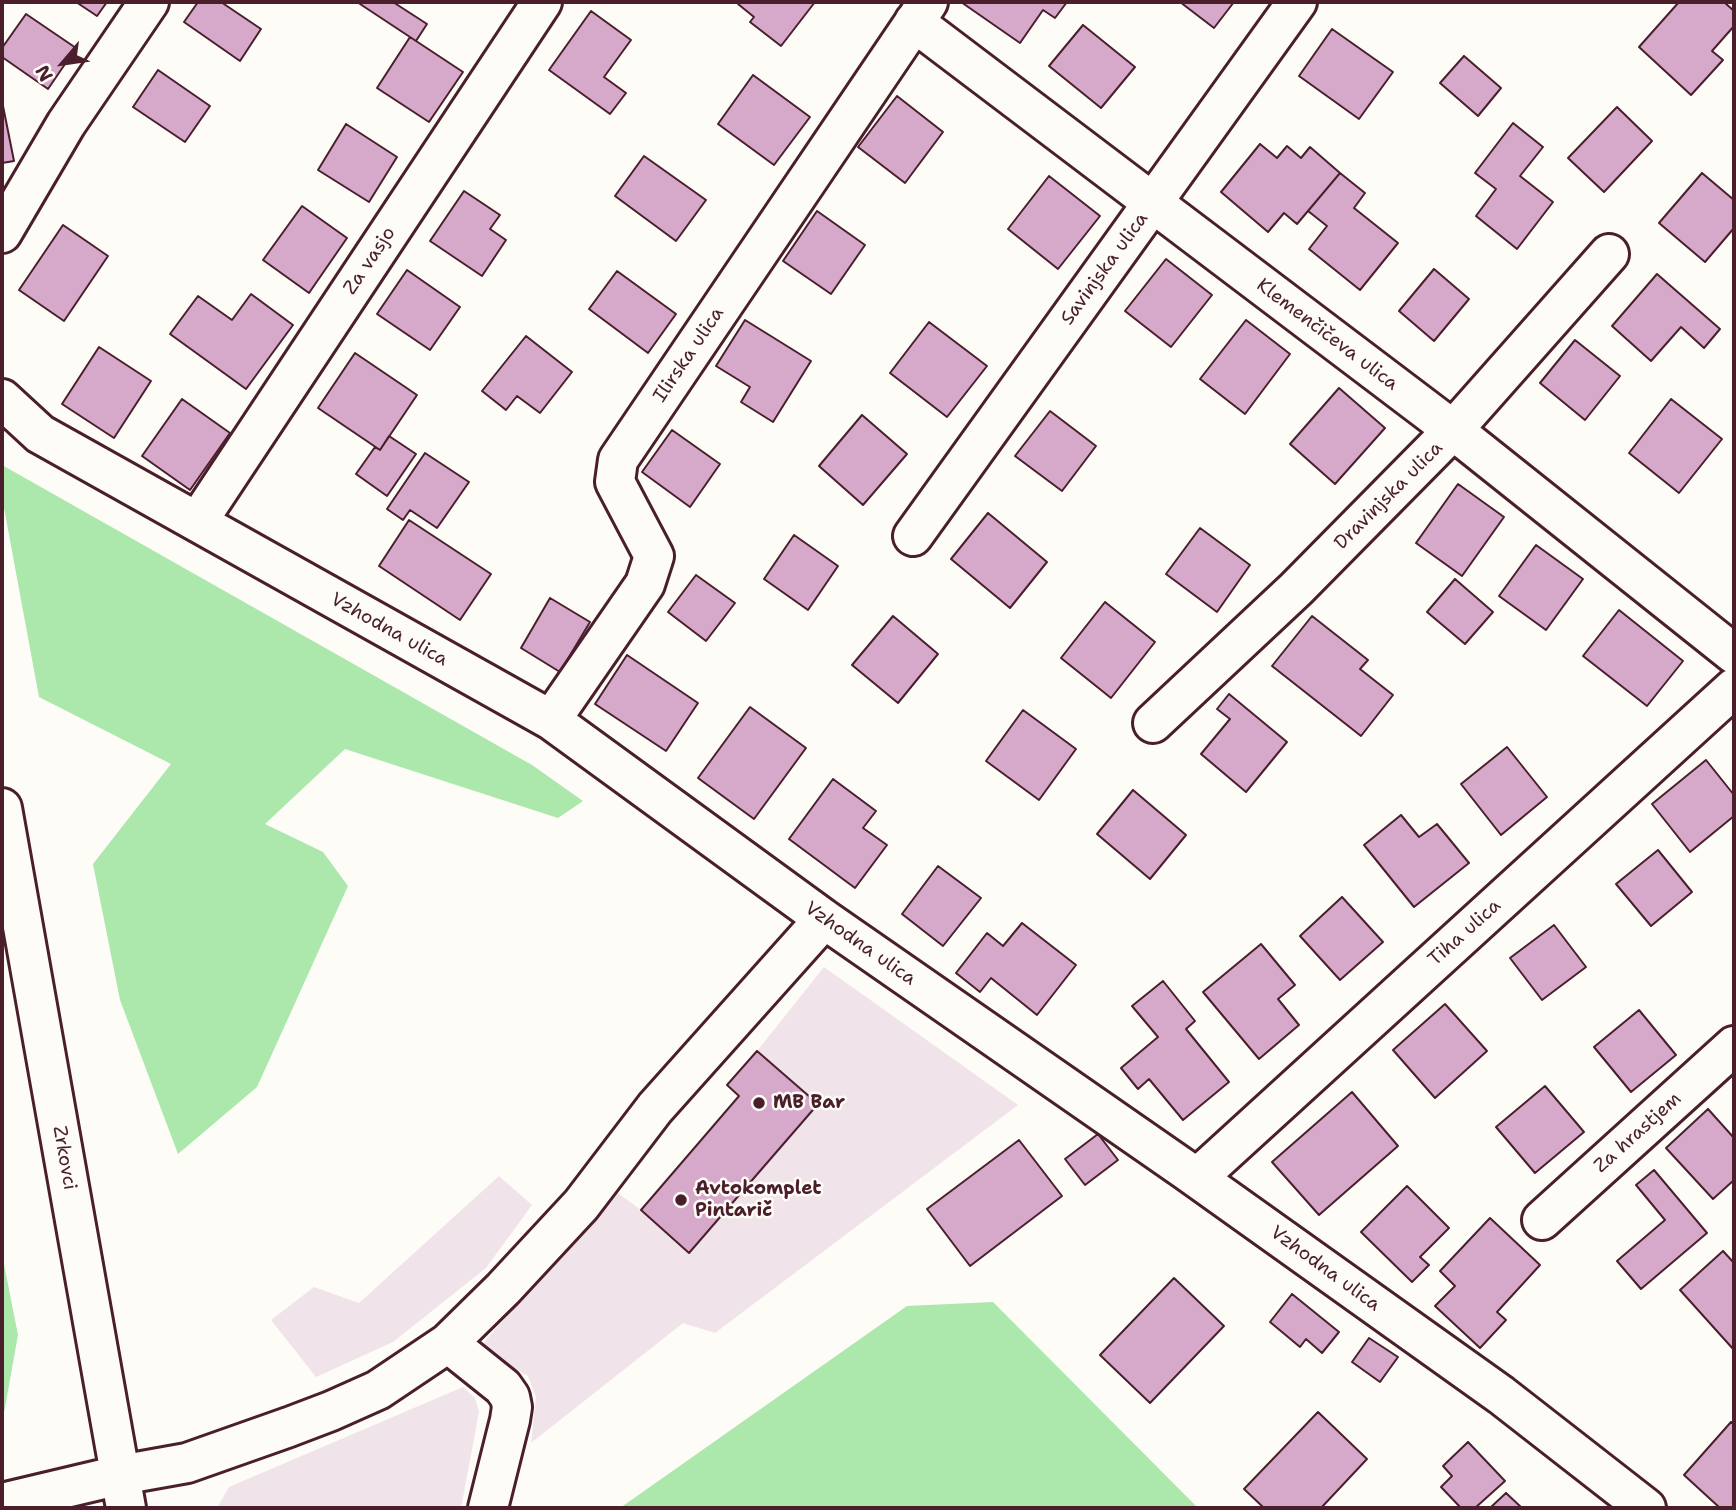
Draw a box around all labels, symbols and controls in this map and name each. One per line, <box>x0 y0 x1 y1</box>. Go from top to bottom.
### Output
north arrow <box>28 28 98 98</box>
text: N <box>30 61 59 86</box>
street label: Savinjska ulica <box>1056 208 1154 330</box>
street label: Za vasjo <box>339 223 401 299</box>
street label: Klemenčičeva ulica <box>1252 274 1402 396</box>
street label: Ilirska ulica <box>649 303 729 407</box>
street label: Dravinjska ulica <box>1330 437 1448 555</box>
street label: Vzhodna ulica <box>326 588 452 672</box>
street label: Tiha ulica <box>1424 895 1506 971</box>
street label: Vzhodna ulica <box>800 897 920 991</box>
street label: Za hrastjem <box>1590 1088 1686 1178</box>
place label: MB Bar <box>773 1092 845 1114</box>
marker: MB Bar <box>751 1095 767 1111</box>
street label: Zrkovci <box>47 1124 81 1192</box>
place label: Avtokomplet Pintarič <box>695 1178 822 1222</box>
marker: Avtokomplet Pintarič <box>673 1192 689 1208</box>
street label: Vzhodna ulica <box>1266 1221 1384 1317</box>

